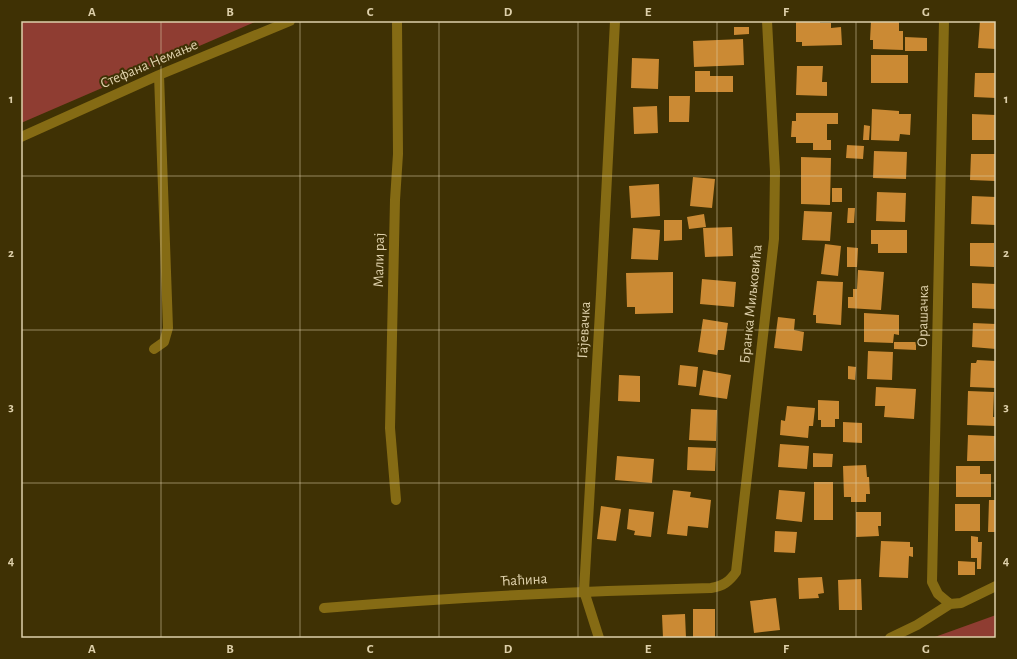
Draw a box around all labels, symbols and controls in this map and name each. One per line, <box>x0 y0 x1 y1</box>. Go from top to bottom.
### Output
text: A <box>88 6 96 19</box>
text: B <box>226 6 234 19</box>
text: C <box>367 6 374 19</box>
text: D <box>504 6 513 19</box>
text: E <box>645 6 652 19</box>
text: F <box>783 6 790 19</box>
text: G <box>922 6 930 19</box>
street label: Стефана Немање <box>98 37 200 91</box>
text: 1 <box>9 93 13 106</box>
text: 1 <box>1004 93 1008 106</box>
street label: Мали рај <box>371 232 387 288</box>
street label: Бранка Миљковића <box>737 244 765 364</box>
text: 2 <box>8 247 14 260</box>
text: 2 <box>1003 247 1009 260</box>
street label: Орашачка <box>915 285 931 347</box>
street label: Гајевачка <box>575 301 593 359</box>
text: 3 <box>8 401 14 414</box>
text: 3 <box>1003 401 1009 414</box>
text: 4 <box>8 555 15 568</box>
text: 4 <box>1003 555 1010 568</box>
street label: Ћаћина <box>500 571 548 589</box>
text: A <box>88 643 96 656</box>
text: B <box>226 643 234 656</box>
text: C <box>367 643 374 656</box>
text: D <box>504 643 513 656</box>
text: E <box>645 643 652 656</box>
text: F <box>783 643 790 656</box>
text: G <box>922 643 930 656</box>

